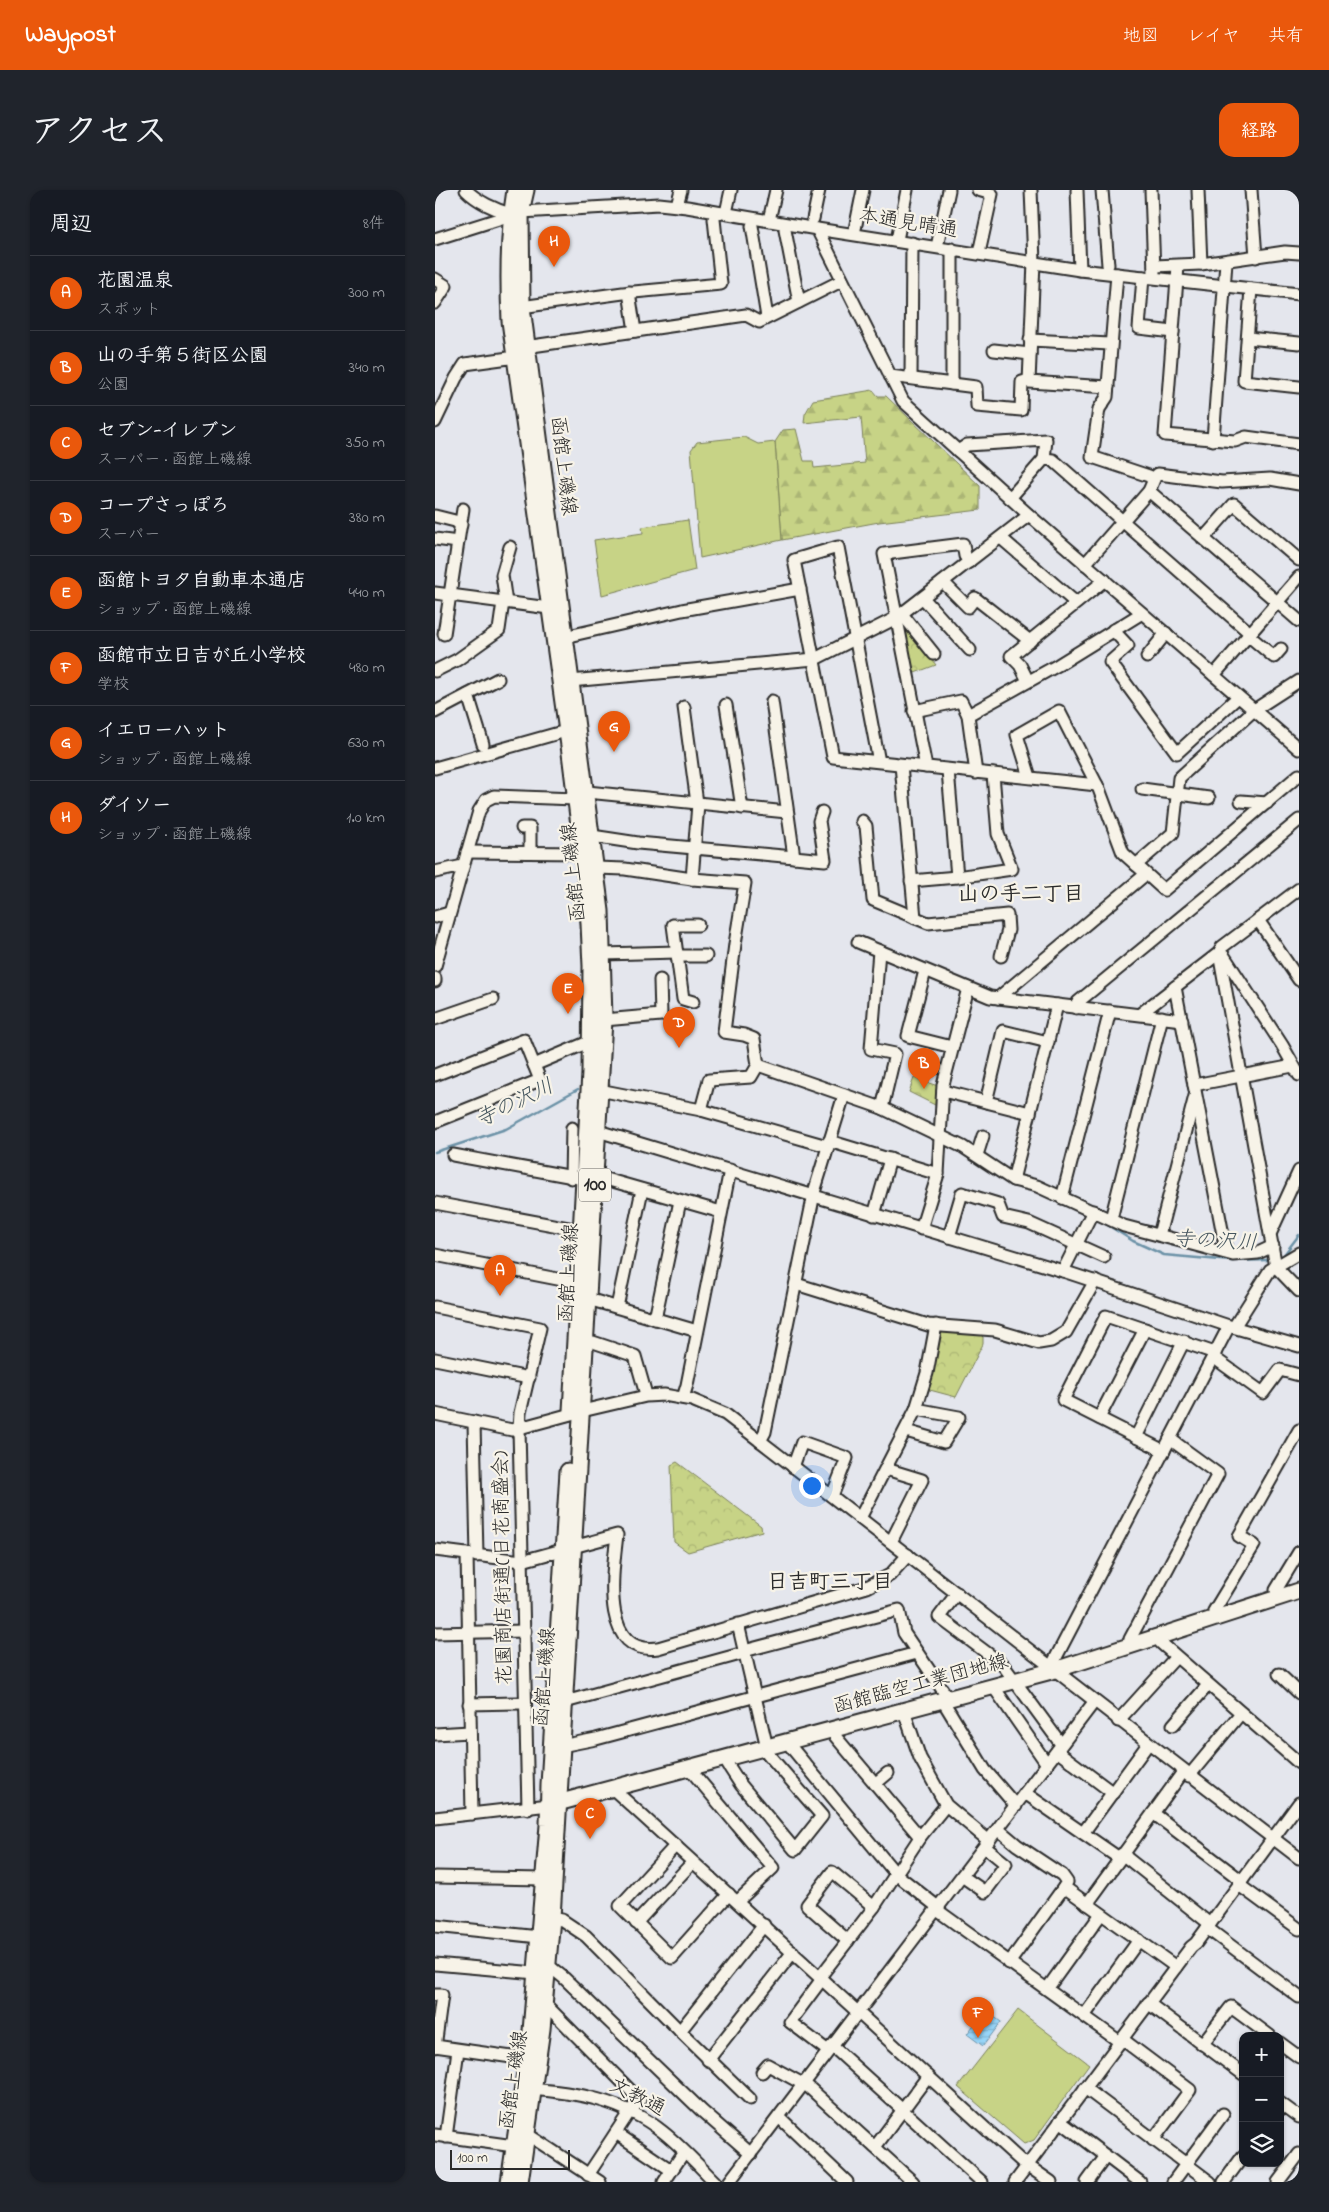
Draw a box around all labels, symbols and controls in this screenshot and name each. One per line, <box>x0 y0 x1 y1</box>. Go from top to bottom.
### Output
text: Waypost <box>25 18 116 53</box>
text: 地図 <box>1123 24 1159 50</box>
text: レイヤ <box>1187 24 1240 50</box>
text: 共有 <box>1268 24 1304 50</box>
button: 経路 <box>1219 103 1299 157</box>
text: アクセス <box>30 108 168 159</box>
street label: 本通見晴通 <box>856 202 960 246</box>
text: 周辺 <box>50 210 92 240</box>
text: 8件 <box>363 212 385 236</box>
pin: H <box>538 226 570 267</box>
text: 花園温泉 <box>97 268 173 295</box>
text: A <box>61 281 71 305</box>
text: 300 m <box>348 281 385 305</box>
text: スポット <box>97 298 161 322</box>
text: 山の手第５街区公園 <box>97 343 268 370</box>
text: B <box>61 356 71 380</box>
text: 340 m <box>348 356 385 380</box>
text: 公園 <box>97 373 129 397</box>
street label: 函館上磯線 <box>542 415 582 517</box>
text: セブン-イレブン <box>97 418 237 445</box>
text: C <box>62 431 70 455</box>
text: 350 m <box>346 431 385 455</box>
text: スーパー · 函館上磯線 <box>97 448 252 472</box>
text: コープさっぽろ <box>97 493 229 520</box>
text: D <box>60 506 72 530</box>
text: 380 m <box>349 506 385 530</box>
text: スーパー <box>97 523 160 547</box>
text: 函館トヨタ自動車本通店 <box>97 568 306 595</box>
text: E <box>61 581 71 605</box>
text: 440 m <box>348 581 385 605</box>
text: ショップ · 函館上磯線 <box>97 598 252 622</box>
text: 函館市立日吉が丘小学校 <box>97 643 306 670</box>
text: F <box>61 656 71 680</box>
text: 480 m <box>349 656 385 680</box>
text: 学校 <box>97 673 129 697</box>
pin: G <box>598 711 630 752</box>
text: イエローハット <box>97 718 230 745</box>
text: G <box>61 731 71 755</box>
text: 630 m <box>348 731 385 755</box>
text: ショップ · 函館上磯線 <box>97 748 252 772</box>
text: ダイソー <box>97 793 171 820</box>
text: H <box>61 806 71 830</box>
text: 1.0 km <box>346 806 385 830</box>
street label: 函館上磯線 <box>555 821 595 923</box>
text: ショップ · 函館上磯線 <box>97 823 252 847</box>
district label: 山の手二丁目 <box>958 880 1084 910</box>
pin: E <box>552 973 584 1014</box>
pin: D <box>663 1007 695 1048</box>
pin: B <box>908 1048 940 1089</box>
water label: 寺の沢川 <box>471 1072 559 1136</box>
road number: 100 <box>579 1168 611 1202</box>
street label: 函館上磯線 <box>553 1222 587 1324</box>
water label: 寺の沢川 <box>1172 1225 1258 1259</box>
pin: A <box>484 1255 516 1296</box>
street label: 花園商店街通(日花商盛会) <box>487 1450 521 1685</box>
your location <box>799 1473 825 1499</box>
district label: 日吉町三丁目 <box>767 1568 893 1598</box>
street label: 函館上磯線 <box>528 1626 564 1728</box>
street label: 函館臨空工業団地線 <box>830 1648 1012 1722</box>
pin: C <box>574 1798 606 1839</box>
pin: F <box>962 1997 994 2038</box>
street label: 函館上磯線 <box>494 2028 536 2132</box>
map controls <box>1239 2032 1284 2167</box>
button: + <box>1239 2032 1284 2077</box>
street label: 文教通 <box>604 2071 670 2125</box>
button: − <box>1239 2077 1284 2122</box>
button: layers <box>1239 2122 1284 2167</box>
scale bar <box>450 2147 570 2170</box>
text: 100 m <box>457 2148 488 2169</box>

